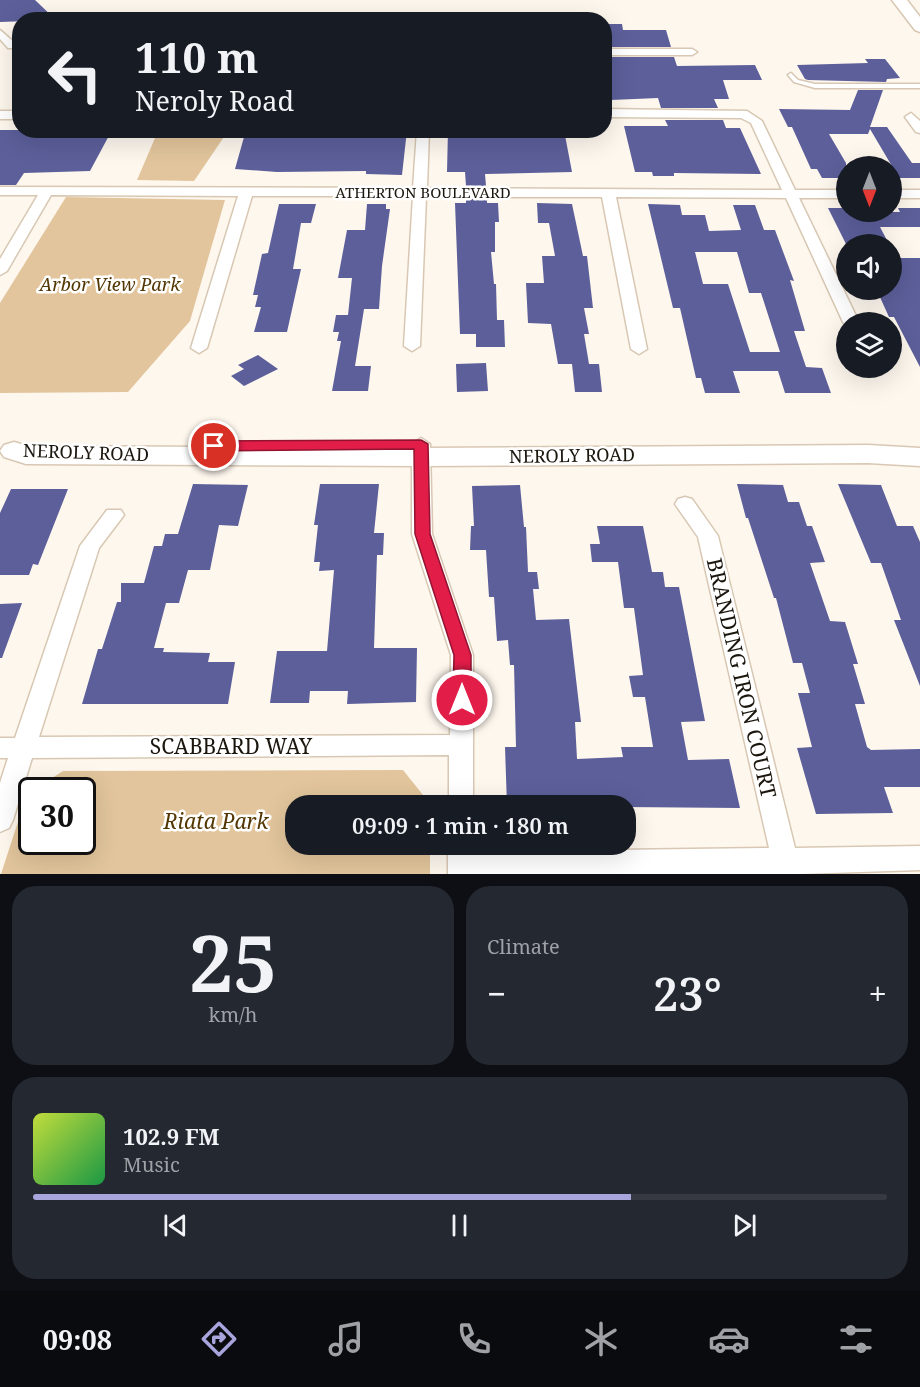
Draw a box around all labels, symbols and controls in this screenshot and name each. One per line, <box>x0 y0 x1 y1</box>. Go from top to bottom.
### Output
text: 110 m <box>135 28 259 85</box>
icon: left <box>36 36 114 114</box>
text: Neroly Road <box>135 82 294 119</box>
north arrow <box>836 156 902 222</box>
map controls <box>836 156 902 378</box>
street label: ATHERTON BOULEVARD <box>335 182 511 202</box>
button: sound <box>836 234 902 300</box>
park label: Arbor View Park <box>38 272 181 296</box>
button: layers <box>836 312 902 378</box>
pin <box>188 420 239 471</box>
icon: arrive <box>197 429 230 462</box>
street label: NEROLY ROAD <box>23 438 149 466</box>
street label: NEROLY ROAD <box>509 442 635 468</box>
street label: BRANDING IRON COURT <box>701 555 783 801</box>
position arrow <box>430 668 494 732</box>
street label: SCABBARD WAY <box>150 732 313 760</box>
speed limit sign: 30 <box>18 777 96 855</box>
park label: Riata Park <box>163 807 269 835</box>
text: 09:09 · 1 min · 180 m <box>352 810 569 840</box>
text: 25 <box>189 909 277 1015</box>
text: Climate <box>487 933 560 960</box>
text: 23° <box>653 963 722 1024</box>
text: − <box>487 971 506 1016</box>
text: + <box>869 971 887 1016</box>
text: km/h <box>208 1001 258 1028</box>
text: 102.9 FM <box>123 1121 220 1151</box>
text: Music <box>123 1151 180 1178</box>
icon: previous <box>159 1209 192 1242</box>
icon: pause <box>443 1209 476 1242</box>
icon: next <box>728 1209 761 1242</box>
icon: directions <box>198 1318 240 1360</box>
icon: music <box>325 1318 367 1360</box>
icon: phone <box>453 1318 495 1360</box>
icon: climate <box>580 1318 622 1360</box>
icon: car <box>708 1318 750 1360</box>
icon: filters <box>835 1318 877 1360</box>
text: 09:08 <box>43 1321 112 1358</box>

